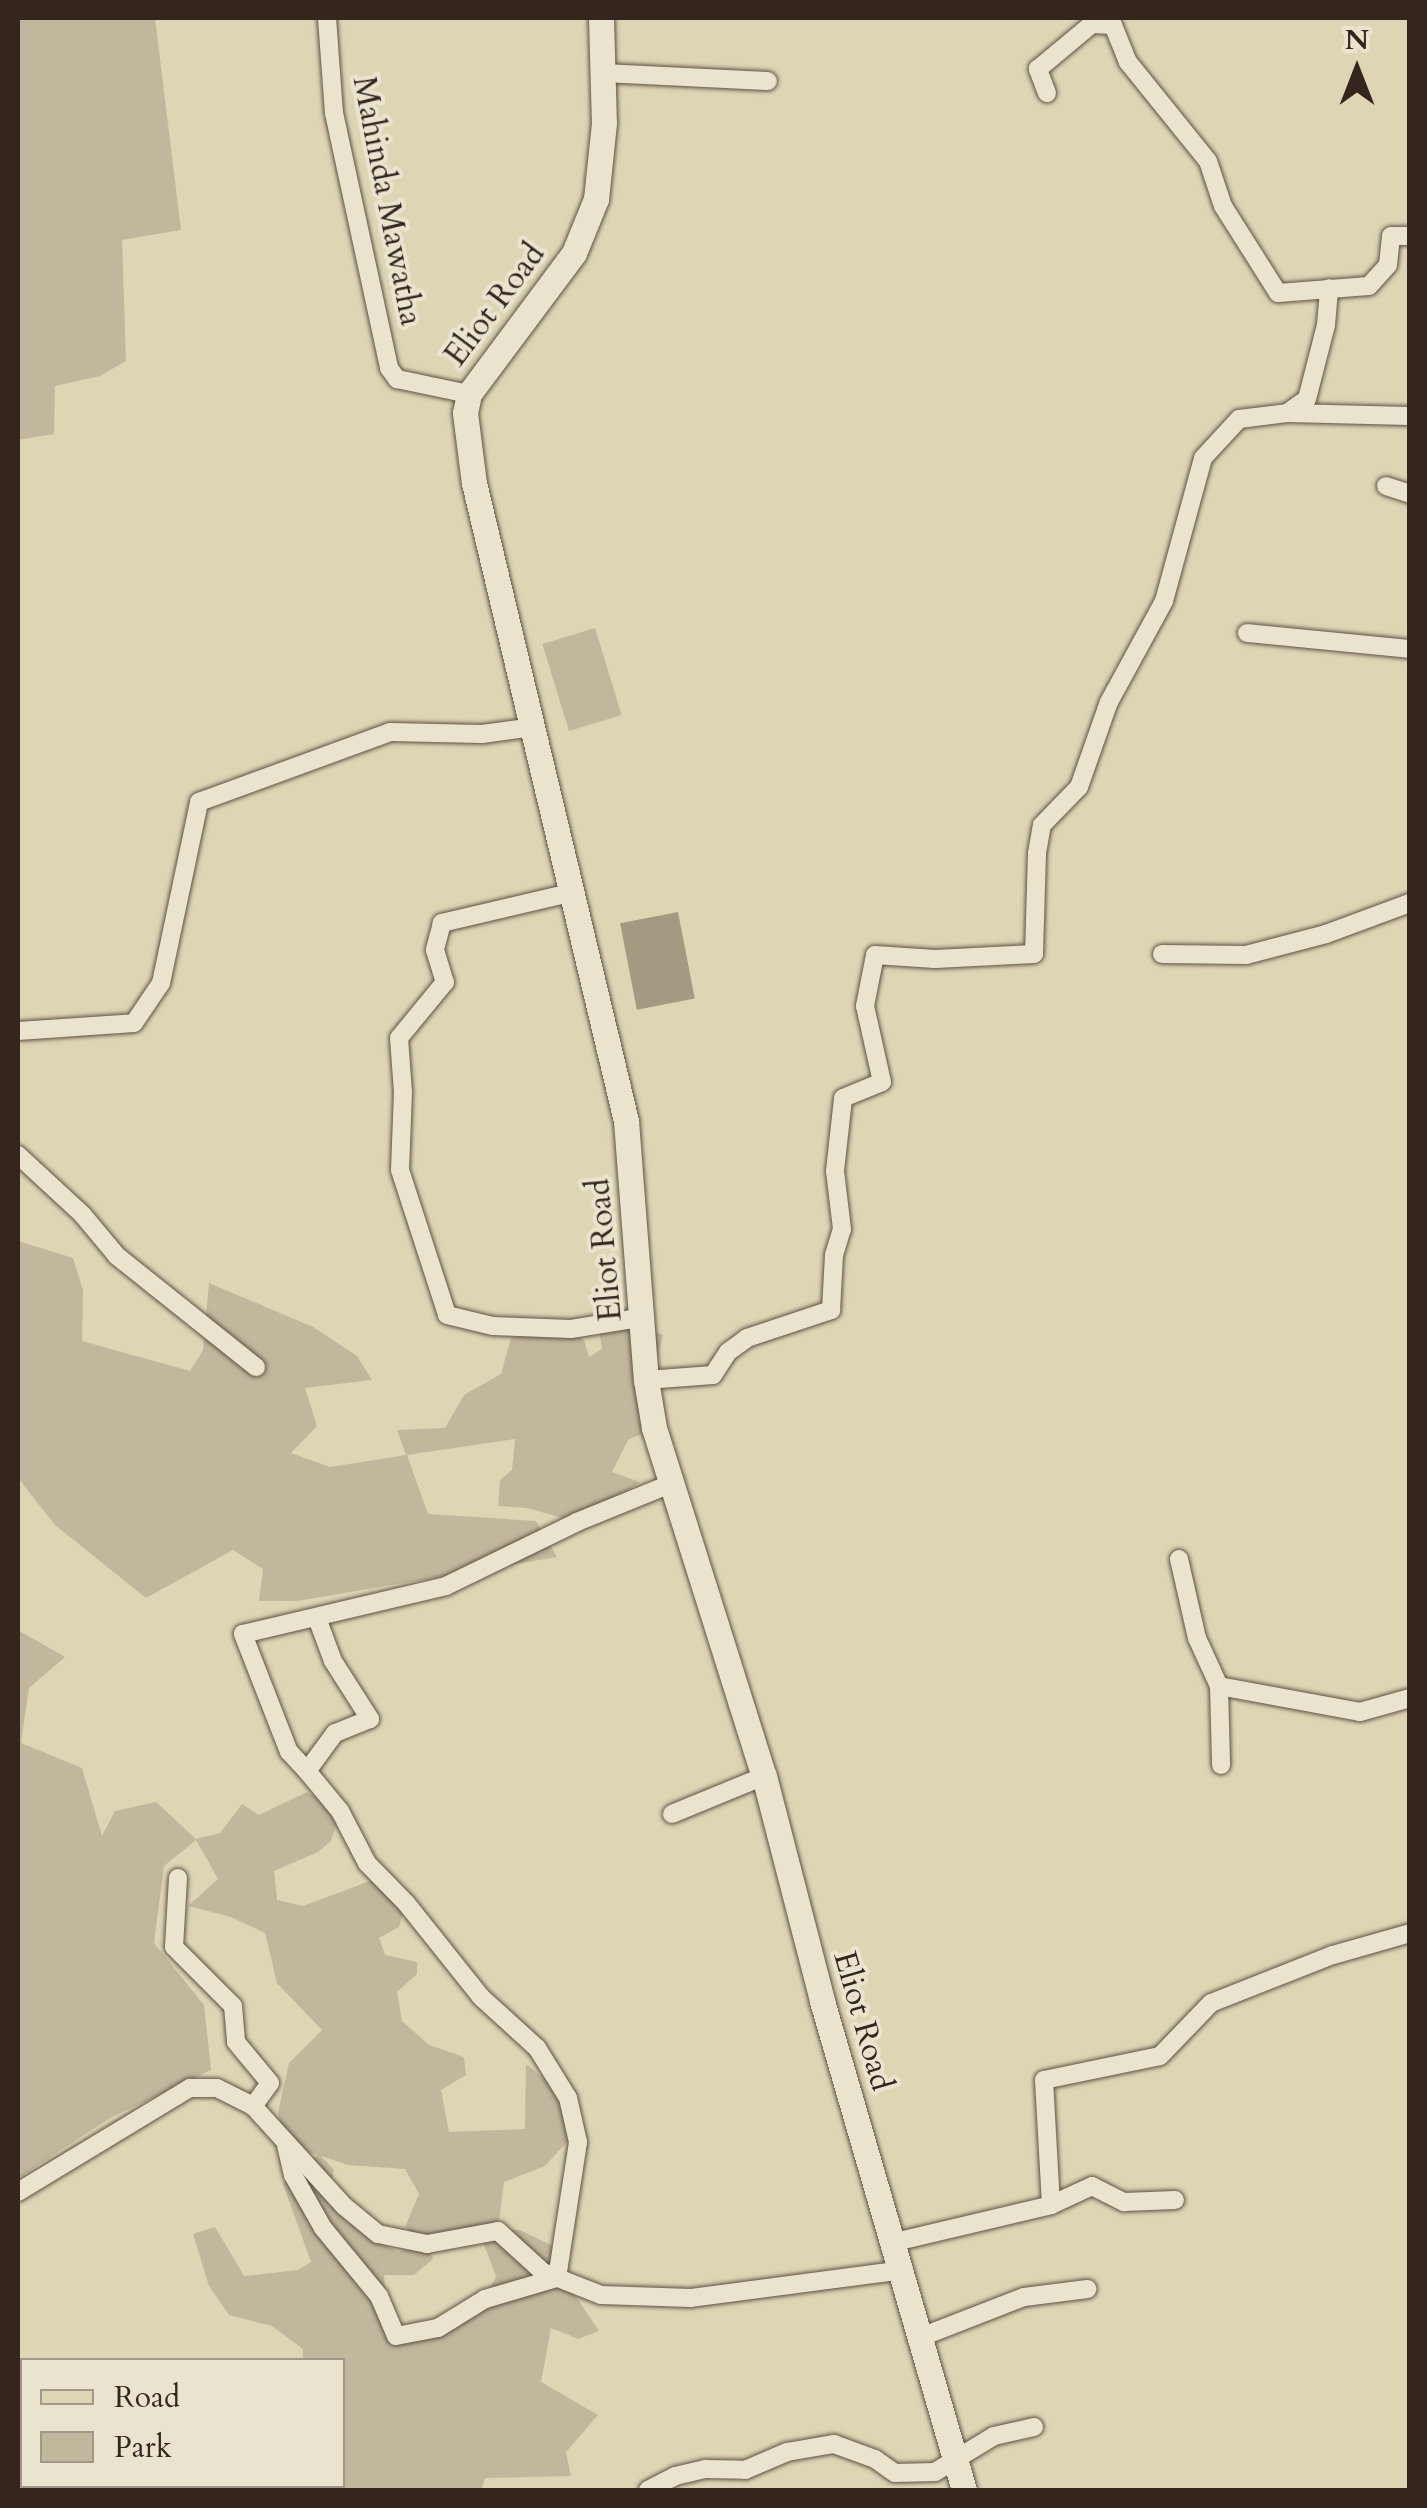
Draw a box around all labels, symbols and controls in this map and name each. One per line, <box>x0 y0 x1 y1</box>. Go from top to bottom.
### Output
north arrow <box>1307 20 1407 120</box>
text: N <box>1345 21 1369 59</box>
street label: Mahinda Mawatha <box>344 73 430 329</box>
street label: Eliot Road <box>437 236 553 374</box>
street label: Eliot Road <box>580 1177 630 1323</box>
street label: Eliot Road <box>825 1947 901 2095</box>
legend <box>20 2358 345 2488</box>
text: Road <box>114 2377 180 2418</box>
text: Park <box>114 2427 172 2468</box>

